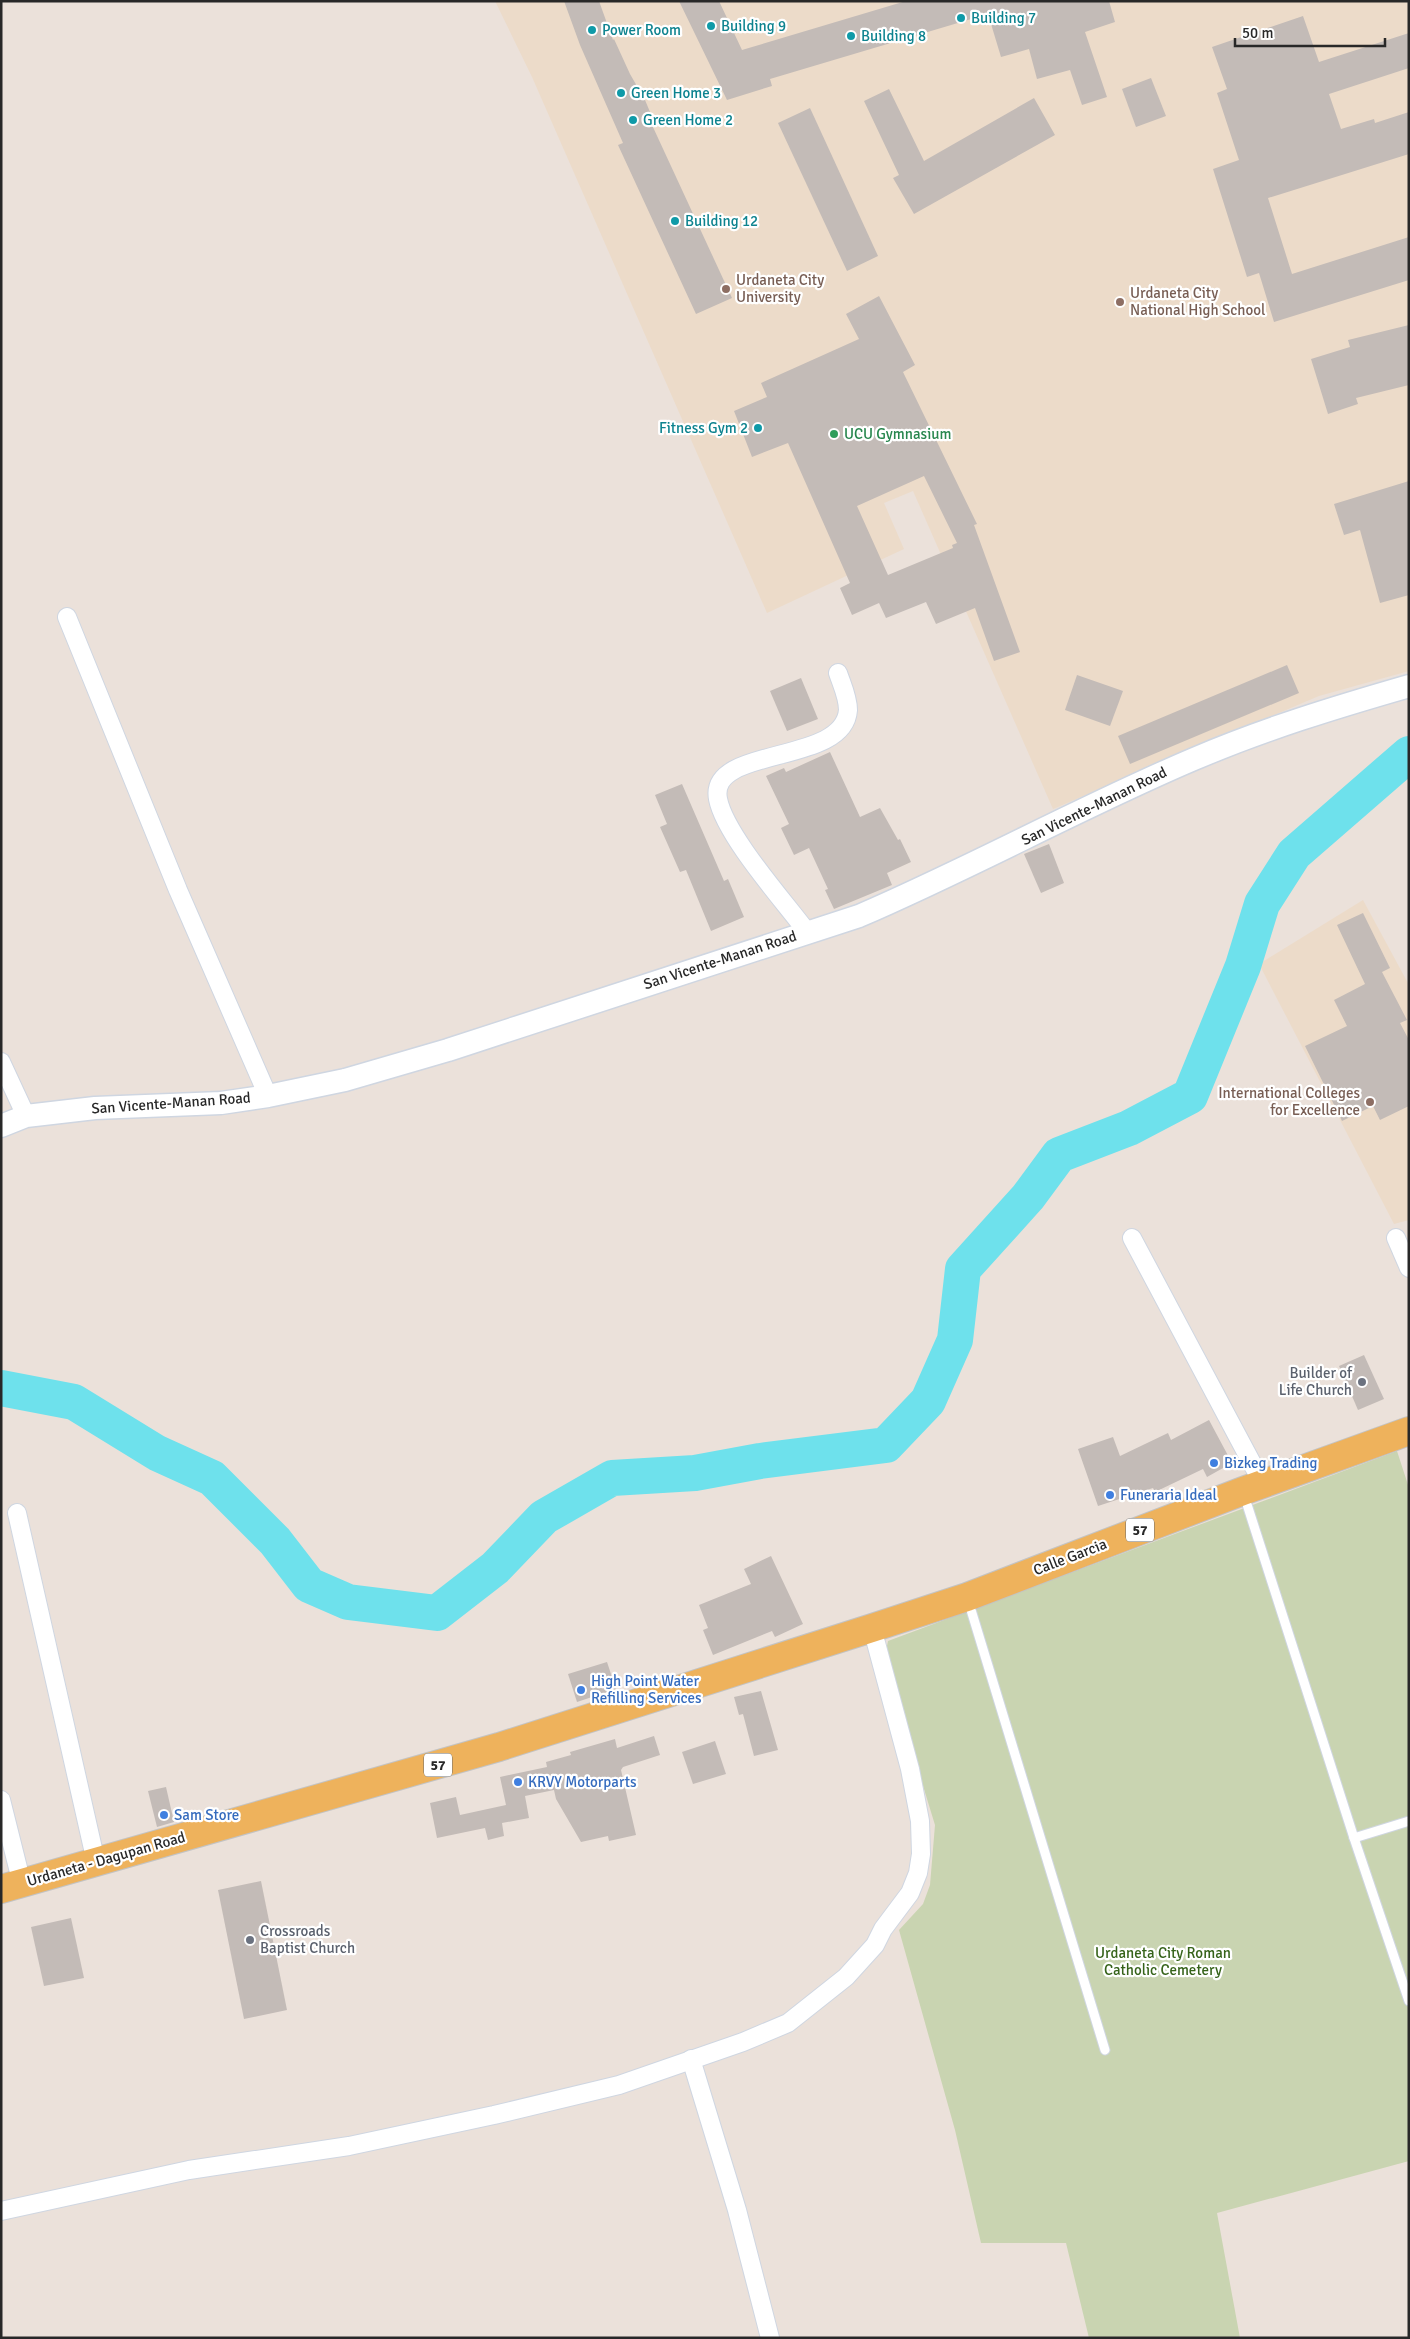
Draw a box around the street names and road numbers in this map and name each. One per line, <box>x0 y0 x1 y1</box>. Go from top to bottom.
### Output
street label: San Vicente-Manan Road <box>1018 763 1170 849</box>
street label: San Vicente-Manan Road <box>641 927 799 993</box>
street label: San Vicente-Manan Road <box>91 1088 251 1118</box>
road number: 57 <box>1126 1518 1154 1542</box>
street label: Calle Garcia <box>1031 1535 1109 1579</box>
road number: 57 <box>424 1754 452 1776</box>
street label: Urdaneta - Dagupan Road <box>25 1828 187 1890</box>

